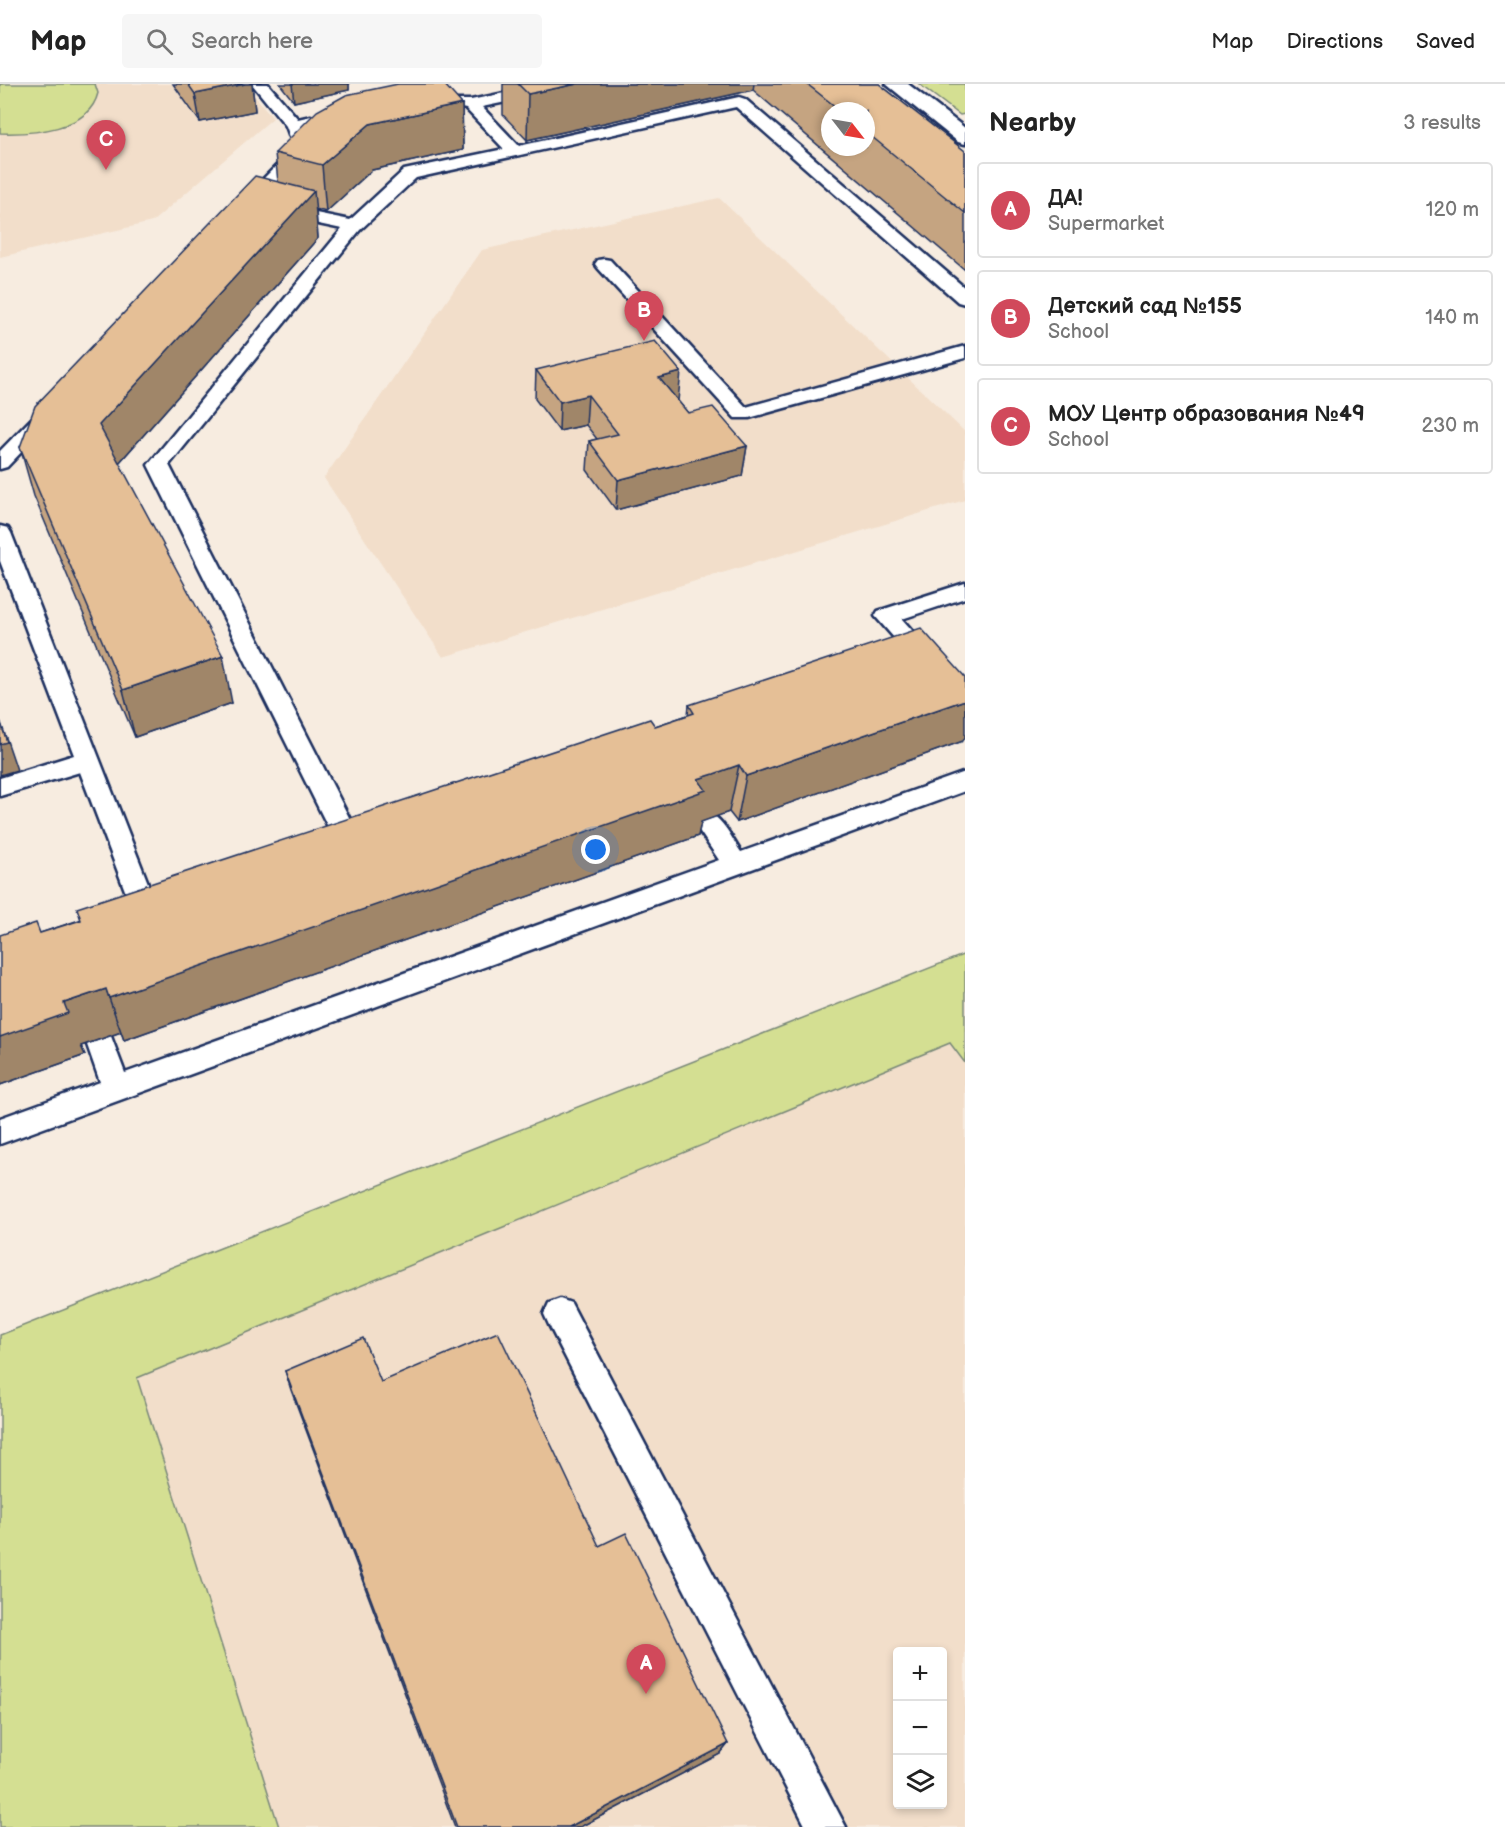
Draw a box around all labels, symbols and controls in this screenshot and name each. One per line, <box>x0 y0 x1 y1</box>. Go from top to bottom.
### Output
search box <box>122 14 542 68</box>
text: Map <box>30 25 86 58</box>
icon: search <box>143 25 176 58</box>
text: Search here <box>191 28 313 55</box>
text: Map <box>1211 29 1254 54</box>
text: Directions <box>1287 29 1383 54</box>
text: Saved <box>1416 29 1475 54</box>
north arrow <box>821 102 875 156</box>
text: Nearby <box>989 108 1076 139</box>
text: 3 results <box>1403 111 1481 135</box>
pin: C <box>86 120 126 170</box>
text: ДА! <box>1048 185 1083 212</box>
text: A <box>1004 198 1017 222</box>
text: 120 m <box>1426 198 1479 222</box>
text: Supermarket <box>1048 212 1164 236</box>
pin: B <box>624 292 664 341</box>
text: Детский сад №155 <box>1048 293 1242 320</box>
text: B <box>1003 306 1018 330</box>
text: 140 m <box>1425 306 1479 330</box>
text: School <box>1048 320 1109 344</box>
text: МОУ Центр образования №49 <box>1048 401 1365 428</box>
text: C <box>1003 414 1018 438</box>
text: 230 m <box>1422 414 1479 438</box>
text: School <box>1048 428 1109 452</box>
your location <box>581 835 610 864</box>
pin: A <box>626 1644 666 1694</box>
map controls <box>893 1647 947 1809</box>
button: + <box>893 1647 947 1701</box>
button: − <box>893 1701 947 1755</box>
button: layers <box>893 1755 947 1809</box>

